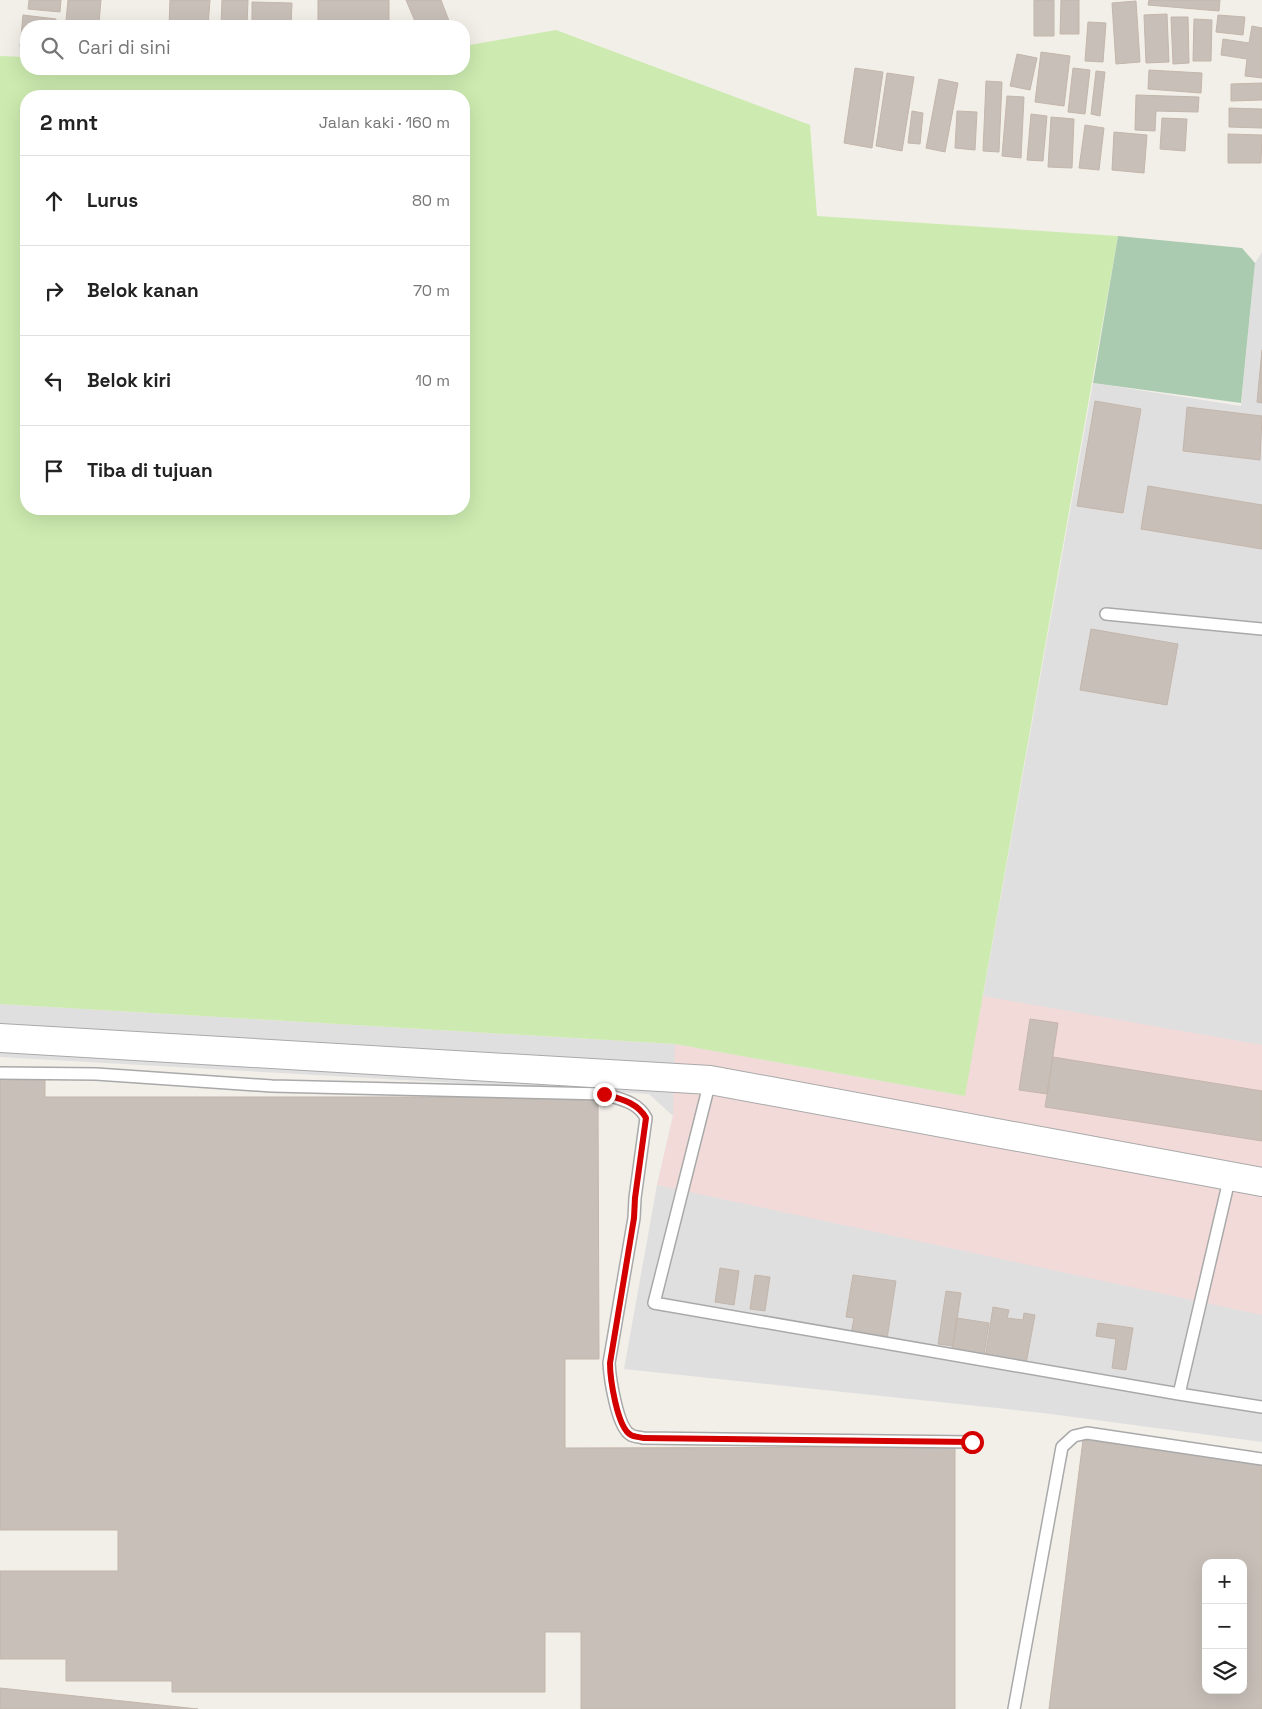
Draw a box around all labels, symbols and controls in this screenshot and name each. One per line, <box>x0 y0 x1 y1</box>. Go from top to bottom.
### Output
search box <box>20 20 470 75</box>
icon: search <box>38 34 66 62</box>
text: Cari di sini <box>78 35 171 60</box>
text: 2 mnt <box>40 109 98 136</box>
text: Jalan kaki · 160 m <box>319 112 450 133</box>
icon: ahead <box>40 187 68 215</box>
text: Lurus <box>87 188 138 213</box>
text: 80 m <box>412 190 450 211</box>
icon: right <box>40 277 68 305</box>
text: Belok kanan <box>87 278 199 303</box>
text: 70 m <box>413 280 450 301</box>
icon: left <box>40 367 68 395</box>
text: Belok kiri <box>87 368 171 393</box>
text: 10 m <box>415 370 450 391</box>
icon: arrive <box>40 457 68 485</box>
text: Tiba di tujuan <box>87 458 213 483</box>
route end <box>593 1083 616 1106</box>
route start <box>961 1431 984 1454</box>
map controls <box>1202 1559 1247 1694</box>
button: + <box>1202 1559 1247 1604</box>
button: − <box>1202 1604 1247 1649</box>
button: layers <box>1202 1649 1247 1694</box>

